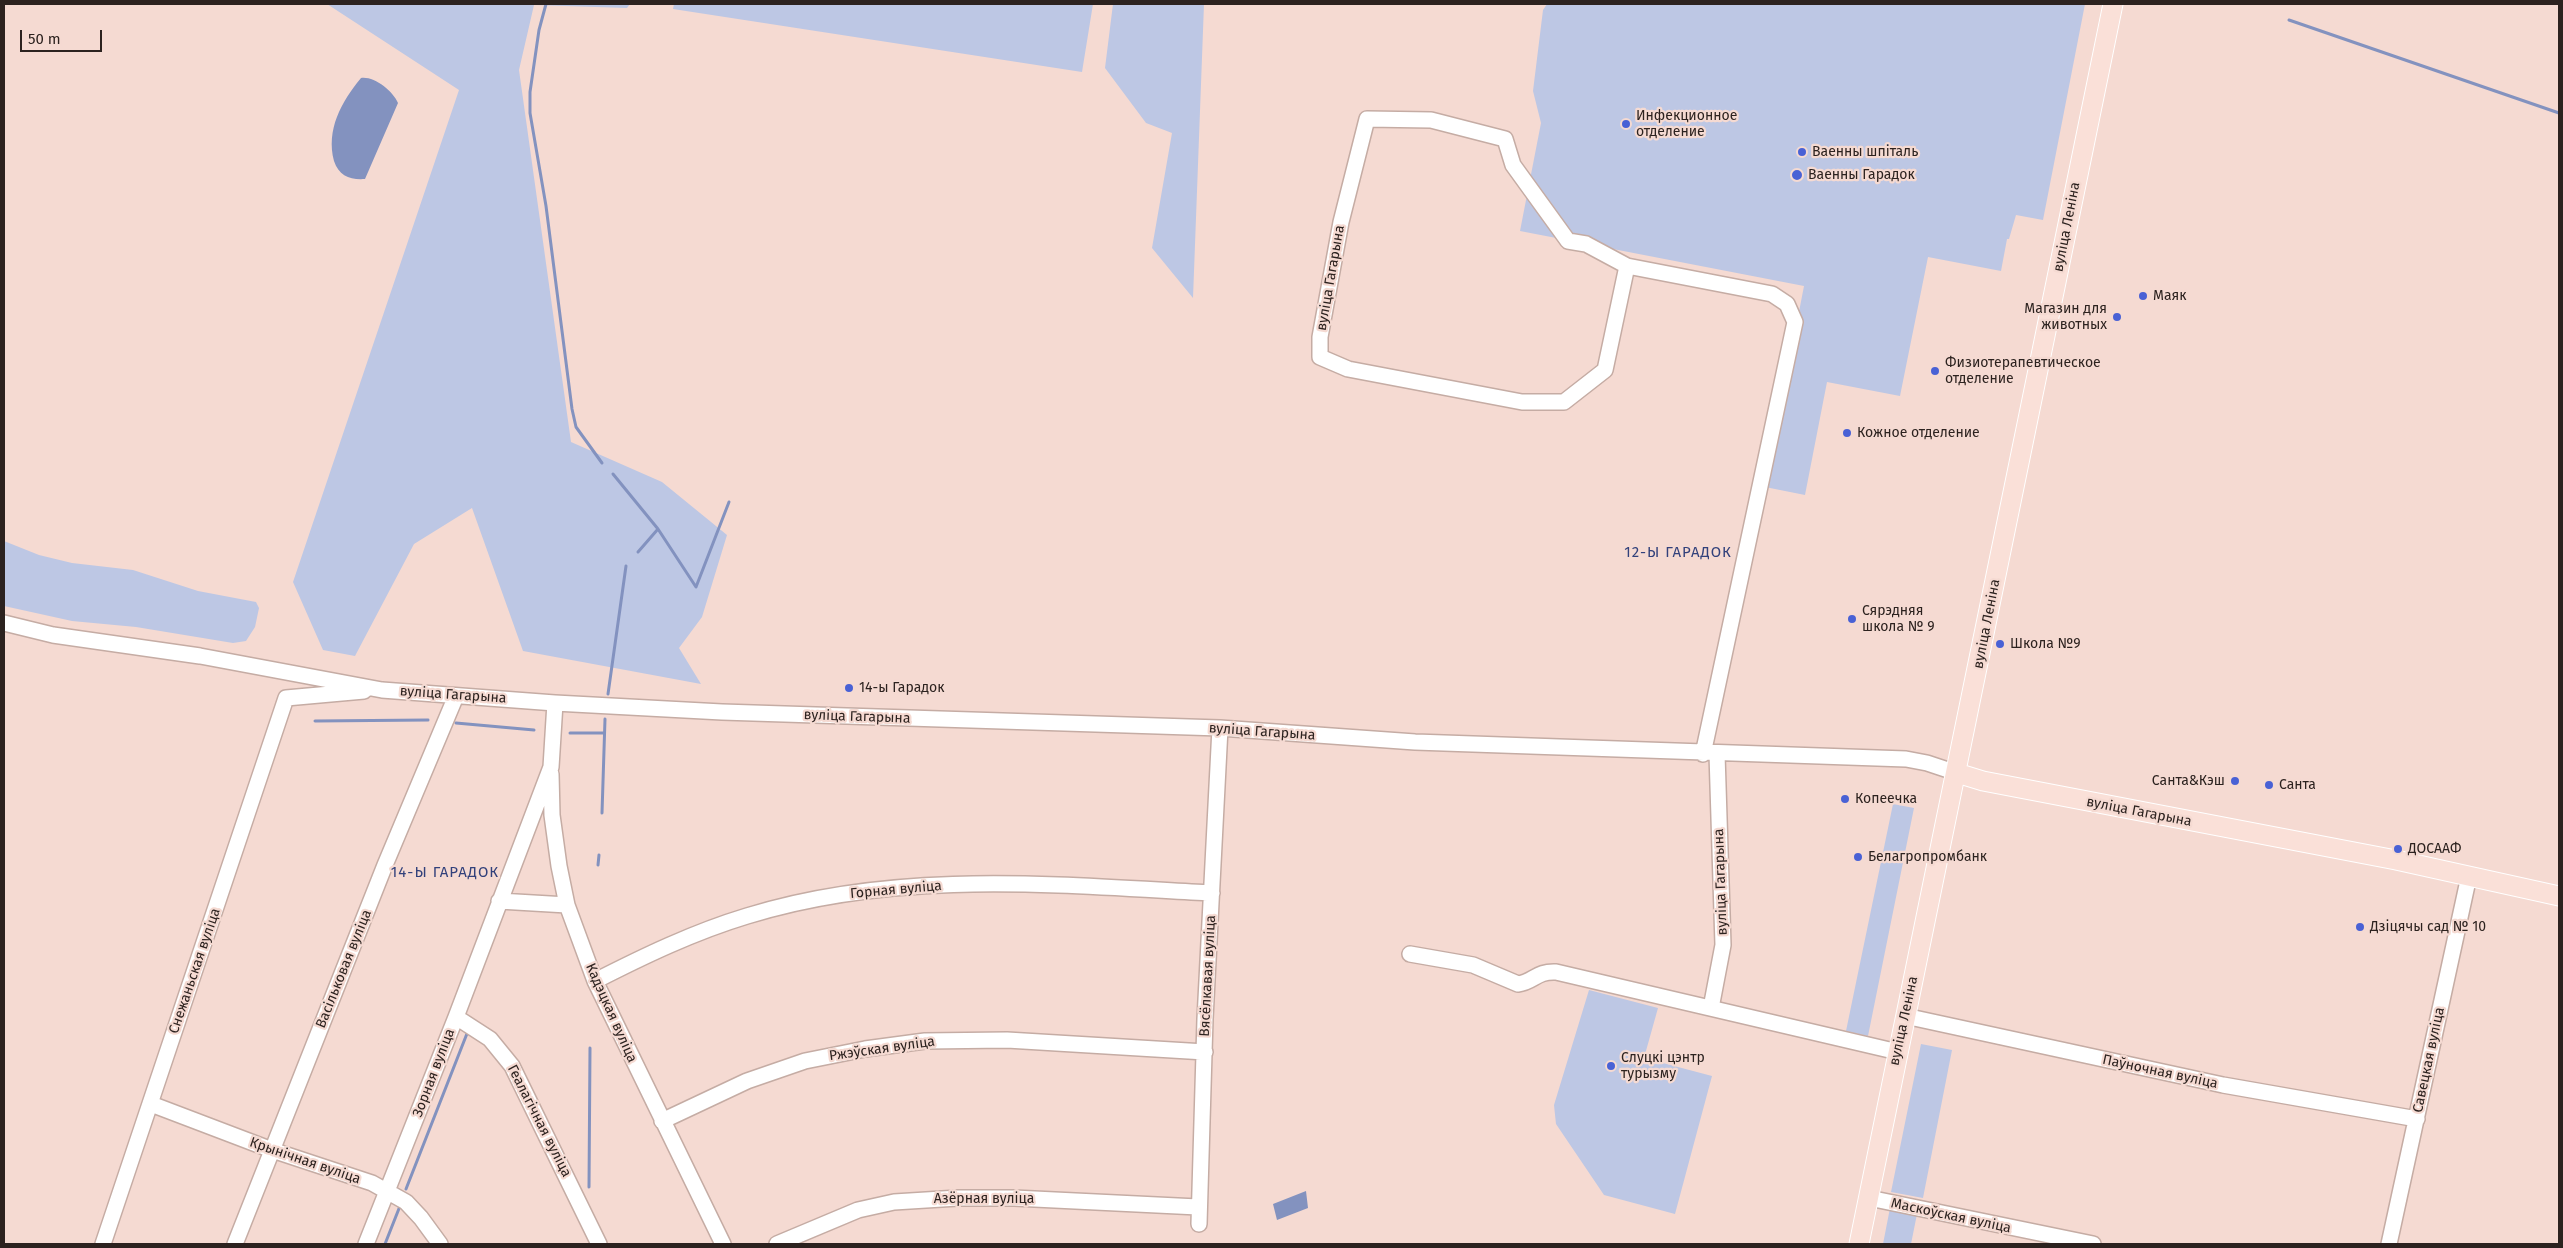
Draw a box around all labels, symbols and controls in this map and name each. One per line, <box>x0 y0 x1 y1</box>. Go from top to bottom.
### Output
scale bar <box>22 20 105 52</box>
text: 50 m <box>28 30 61 48</box>
place label: Инфекционное отделение <box>1636 108 1737 140</box>
marker: Инфекционное отделение <box>1620 118 1632 130</box>
place label: Ваенны шпіталь <box>1812 144 1918 160</box>
marker: Ваенны шпіталь <box>1796 146 1808 158</box>
place label: Ваенны Гарадок <box>1808 167 1915 183</box>
marker: Ваенны Гарадок <box>1790 168 1804 182</box>
street label: вуліца Леніна <box>2050 181 2084 273</box>
street label: вуліца Гагарына <box>1313 224 1349 332</box>
place label: Маяк <box>2153 288 2186 304</box>
marker: Маяк <box>2137 290 2149 302</box>
place label: Магазин для животных <box>2024 301 2107 334</box>
marker: Магазин для животных <box>2111 311 2123 323</box>
place label: Физиотерапевтическое отделение <box>1945 355 2101 388</box>
marker: Физиотерапевтическое отделение <box>1929 365 1941 377</box>
place label: Кожное отделение <box>1857 425 1980 441</box>
marker: Кожное отделение <box>1841 427 1853 439</box>
district label: 12-Ы ГАРАДОК <box>1623 544 1733 562</box>
street label: вуліца Леніна <box>1970 578 2004 670</box>
place label: Сярэдняя школа № 9 <box>1862 603 1934 636</box>
marker: Сярэдняя школа № 9 <box>1846 613 1858 625</box>
place label: Школа №9 <box>2010 636 2081 652</box>
marker: Школа №9 <box>1994 638 2006 650</box>
place label: 14-ы Гарадок <box>859 680 944 696</box>
marker: 14-ы Гарадок <box>843 682 855 694</box>
street label: вуліца Гагарына <box>399 683 507 707</box>
street label: вуліца Гагарына <box>803 707 911 727</box>
street label: вуліца Гагарына <box>1208 720 1316 744</box>
place label: Санта&Кэш <box>2152 773 2225 789</box>
marker: Санта&Кэш <box>2229 775 2241 787</box>
place label: Санта <box>2279 777 2316 793</box>
marker: Санта <box>2263 779 2275 791</box>
place label: Копеечка <box>1855 791 1917 807</box>
marker: Копеечка <box>1839 793 1851 805</box>
street label: вуліца Гагарына <box>2085 794 2193 830</box>
street label: вуліца Гагарына <box>1711 828 1731 936</box>
place label: ДОСААФ <box>2408 841 2461 857</box>
marker: ДОСААФ <box>2392 843 2404 855</box>
place label: Белагропромбанк <box>1868 849 1987 865</box>
marker: Белагропромбанк <box>1852 851 1864 863</box>
district label: 14-Ы ГАРАДОК <box>389 864 501 882</box>
street label: Горная вуліца <box>850 878 942 902</box>
street label: Снежаньская вуліца <box>166 906 224 1036</box>
street label: Васільковая вуліца <box>313 907 375 1031</box>
street label: Вясёлкавая вуліца <box>1196 915 1220 1037</box>
place label: Дзіцячы сад № 10 <box>2370 919 2486 935</box>
marker: Дзіцячы сад № 10 <box>2354 921 2366 933</box>
street label: Кадэцкая вуліца <box>582 961 640 1065</box>
street label: вуліца Леніна <box>1886 975 1922 1067</box>
street label: Савецкая вуліца <box>2410 1006 2448 1114</box>
street label: Зорная вуліца <box>409 1026 459 1120</box>
street label: Ржэўская вуліца <box>828 1033 936 1065</box>
place label: Слуцкі цэнтр турызму <box>1621 1050 1705 1082</box>
street label: Паўночная вуліца <box>2101 1052 2219 1092</box>
marker: Слуцкі цэнтр турызму <box>1605 1060 1617 1072</box>
street label: Геалагічная вуліца <box>503 1062 575 1180</box>
street label: Крынічная вуліца <box>247 1134 363 1188</box>
street label: Азёрная вуліца <box>934 1191 1034 1207</box>
street label: Маскоўская вуліца <box>1889 1195 2013 1237</box>

